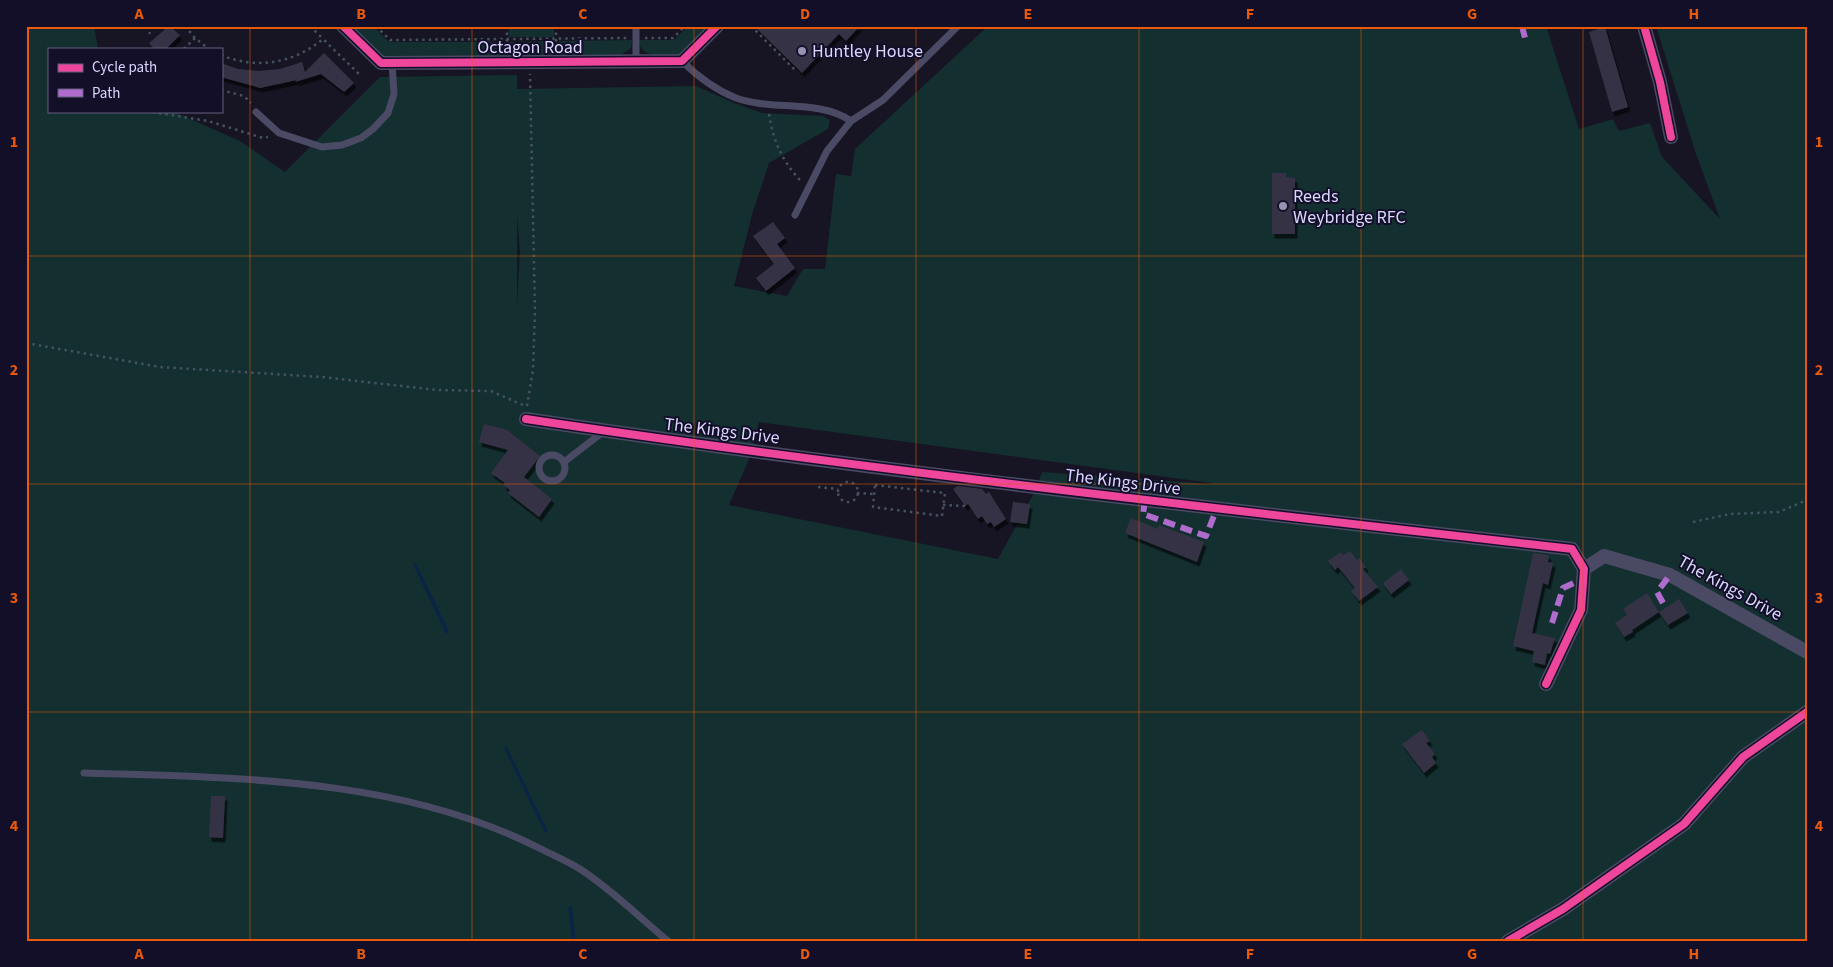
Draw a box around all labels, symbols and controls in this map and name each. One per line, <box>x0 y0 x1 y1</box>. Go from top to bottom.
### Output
text: A <box>133 3 144 25</box>
text: B <box>356 3 366 25</box>
text: C <box>578 3 588 25</box>
text: D <box>800 3 810 25</box>
text: E <box>1024 3 1032 25</box>
text: F <box>1246 3 1254 25</box>
text: G <box>1467 3 1477 25</box>
text: H <box>1689 3 1699 25</box>
street label: Octagon Road <box>477 35 583 60</box>
place label: Huntley House <box>812 39 923 64</box>
marker: Huntley House <box>796 45 808 57</box>
legend <box>48 48 222 112</box>
text: Cycle path <box>92 57 157 78</box>
text: Path <box>92 83 120 104</box>
text: 1 <box>10 131 18 153</box>
text: 1 <box>1815 131 1823 153</box>
place label: Reeds Weybridge RFC <box>1293 184 1406 230</box>
marker: Reeds Weybridge RFC <box>1277 200 1289 212</box>
text: 2 <box>10 359 18 381</box>
text: 2 <box>1815 359 1823 381</box>
street label: The Kings Drive <box>663 412 781 450</box>
street label: The Kings Drive <box>1064 463 1182 501</box>
street label: The Kings Drive <box>1673 549 1787 627</box>
text: 3 <box>10 587 18 609</box>
text: 3 <box>1815 587 1823 609</box>
text: 4 <box>10 815 19 837</box>
text: 4 <box>1815 815 1824 837</box>
text: A <box>133 943 144 965</box>
text: B <box>356 943 366 965</box>
text: C <box>578 943 588 965</box>
text: D <box>800 943 810 965</box>
text: E <box>1024 943 1032 965</box>
text: F <box>1246 943 1254 965</box>
text: G <box>1467 943 1477 965</box>
text: H <box>1689 943 1699 965</box>

